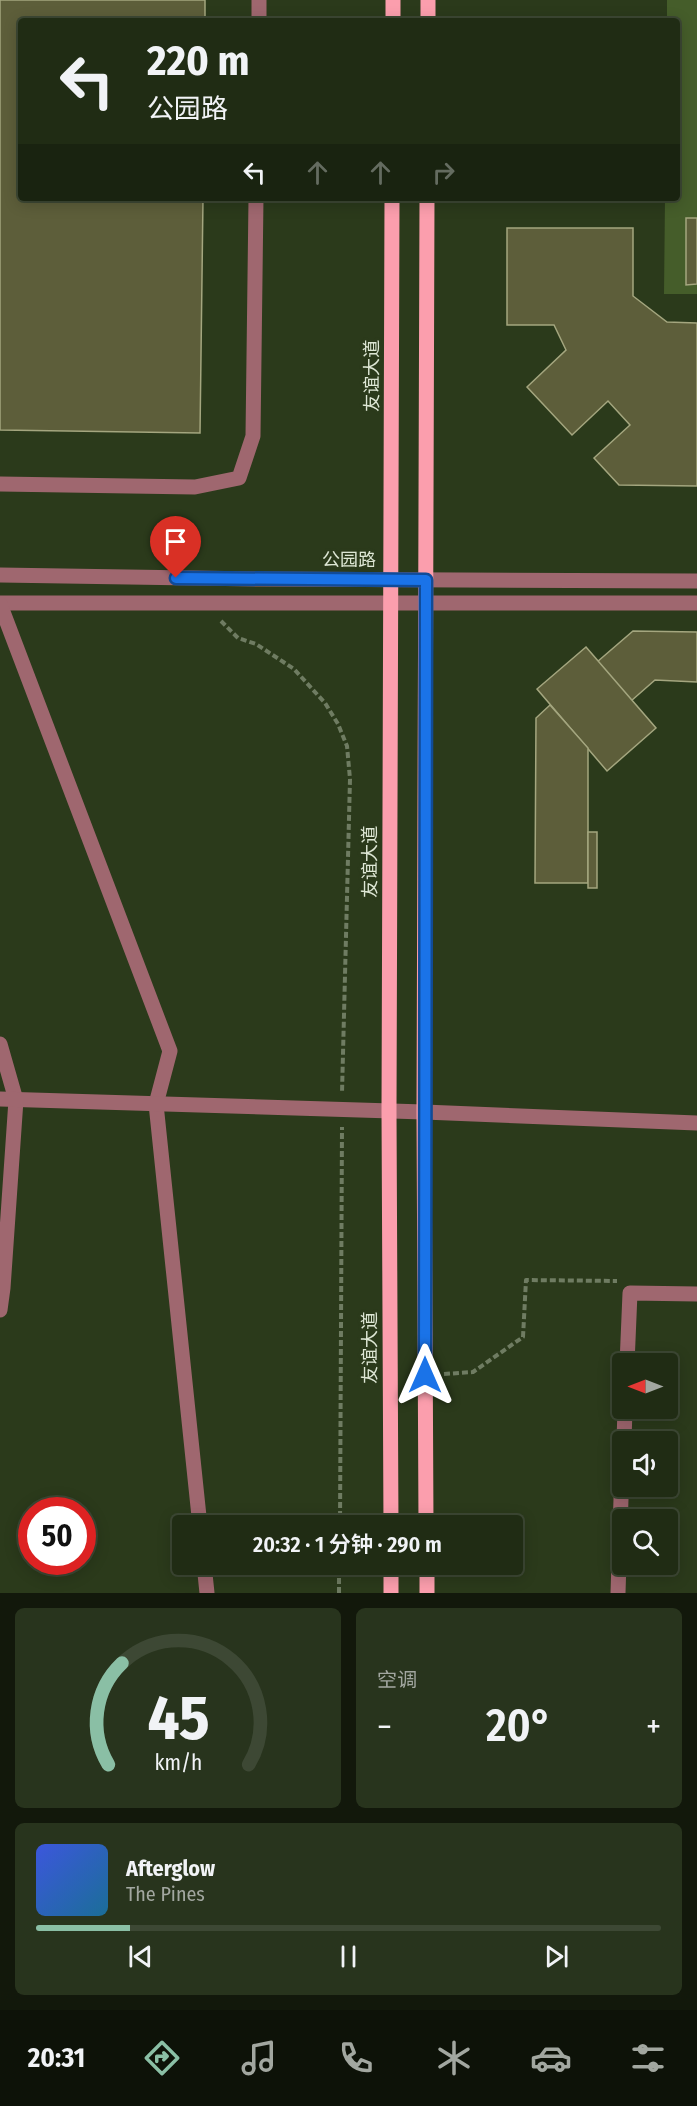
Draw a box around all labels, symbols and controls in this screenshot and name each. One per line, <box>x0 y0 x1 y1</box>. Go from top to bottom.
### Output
text: 220 m <box>147 36 250 86</box>
icon: left <box>48 42 126 120</box>
text: 公园路 <box>147 93 228 125</box>
icon: left <box>238 156 271 189</box>
icon: ahead <box>301 156 334 189</box>
icon: ahead <box>364 156 397 189</box>
icon: right <box>427 156 460 189</box>
street label: 友谊大道 <box>361 340 383 412</box>
pin <box>150 516 201 578</box>
icon: arrive <box>159 525 192 558</box>
street label: 公园路 <box>322 549 376 571</box>
street label: 友谊大道 <box>359 826 381 898</box>
street label: 友谊大道 <box>359 1312 381 1384</box>
position arrow <box>393 1343 457 1407</box>
north arrow <box>612 1353 678 1419</box>
map controls <box>612 1353 678 1575</box>
button: sound <box>612 1431 678 1497</box>
speed limit sign: 50 <box>18 1497 96 1575</box>
button: search <box>612 1509 678 1575</box>
text: 20:32 · 1 分钟 · 290 m <box>253 1531 442 1558</box>
text: 空调 <box>377 1668 417 1692</box>
text: 45 <box>147 1681 209 1756</box>
text: 20° <box>486 1699 552 1753</box>
text: − <box>377 1707 392 1747</box>
text: + <box>646 1707 661 1747</box>
text: km/h <box>154 1750 202 1776</box>
text: Afterglow <box>126 1855 215 1882</box>
text: The Pines <box>126 1882 205 1906</box>
icon: previous <box>124 1940 157 1973</box>
icon: pause <box>332 1940 365 1973</box>
icon: next <box>540 1940 573 1973</box>
icon: directions <box>141 2037 183 2079</box>
icon: music <box>238 2037 280 2079</box>
icon: phone <box>335 2037 377 2079</box>
icon: climate <box>433 2037 475 2079</box>
icon: car <box>530 2037 572 2079</box>
icon: filters <box>627 2037 669 2079</box>
text: 20:31 <box>28 2042 85 2074</box>

